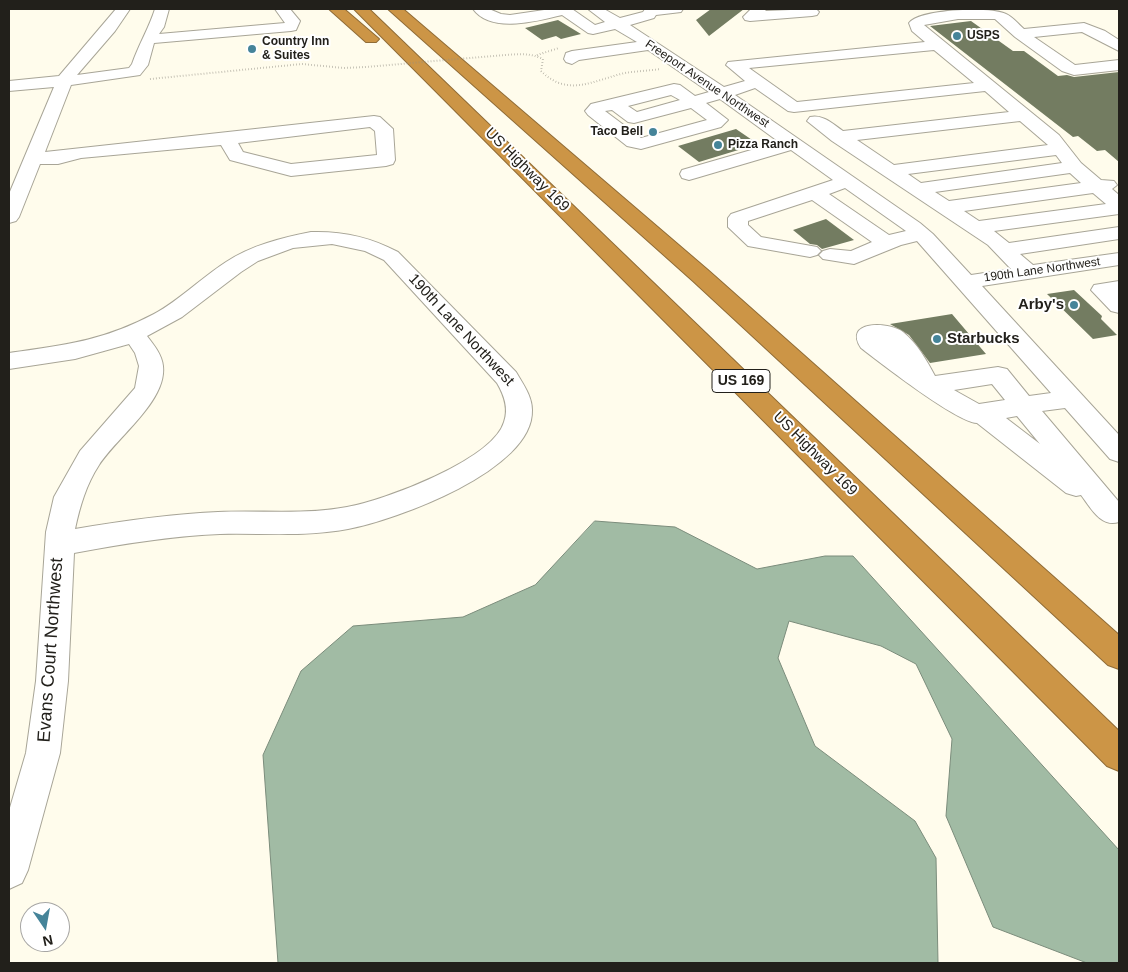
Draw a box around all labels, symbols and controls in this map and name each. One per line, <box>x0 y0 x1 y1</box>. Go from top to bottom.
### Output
place label: USPS <box>967 29 1000 43</box>
marker: USPS <box>951 30 963 42</box>
place label: Country Inn & Suites <box>262 35 329 63</box>
street label: Freeport Avenue Northwest <box>642 37 772 131</box>
marker: Country Inn & Suites <box>246 43 258 55</box>
street label: US Highway 169 <box>481 124 573 216</box>
place label: Taco Bell <box>591 125 643 139</box>
marker: Taco Bell <box>647 126 659 138</box>
place label: Pizza Ranch <box>728 138 798 152</box>
marker: Pizza Ranch <box>712 139 724 151</box>
street label: 190th Lane Northwest <box>983 255 1101 285</box>
street label: 190th Lane Northwest <box>404 270 518 390</box>
place label: Arby's <box>1018 296 1064 314</box>
marker: Arby's <box>1068 299 1080 311</box>
place label: Starbucks <box>947 330 1020 348</box>
marker: Starbucks <box>931 333 943 345</box>
road number: US 169 <box>712 370 770 392</box>
street label: US Highway 169 <box>769 408 861 500</box>
street label: Evans Court Northwest <box>34 557 68 743</box>
north arrow <box>20 902 70 952</box>
text: N <box>41 932 55 950</box>

